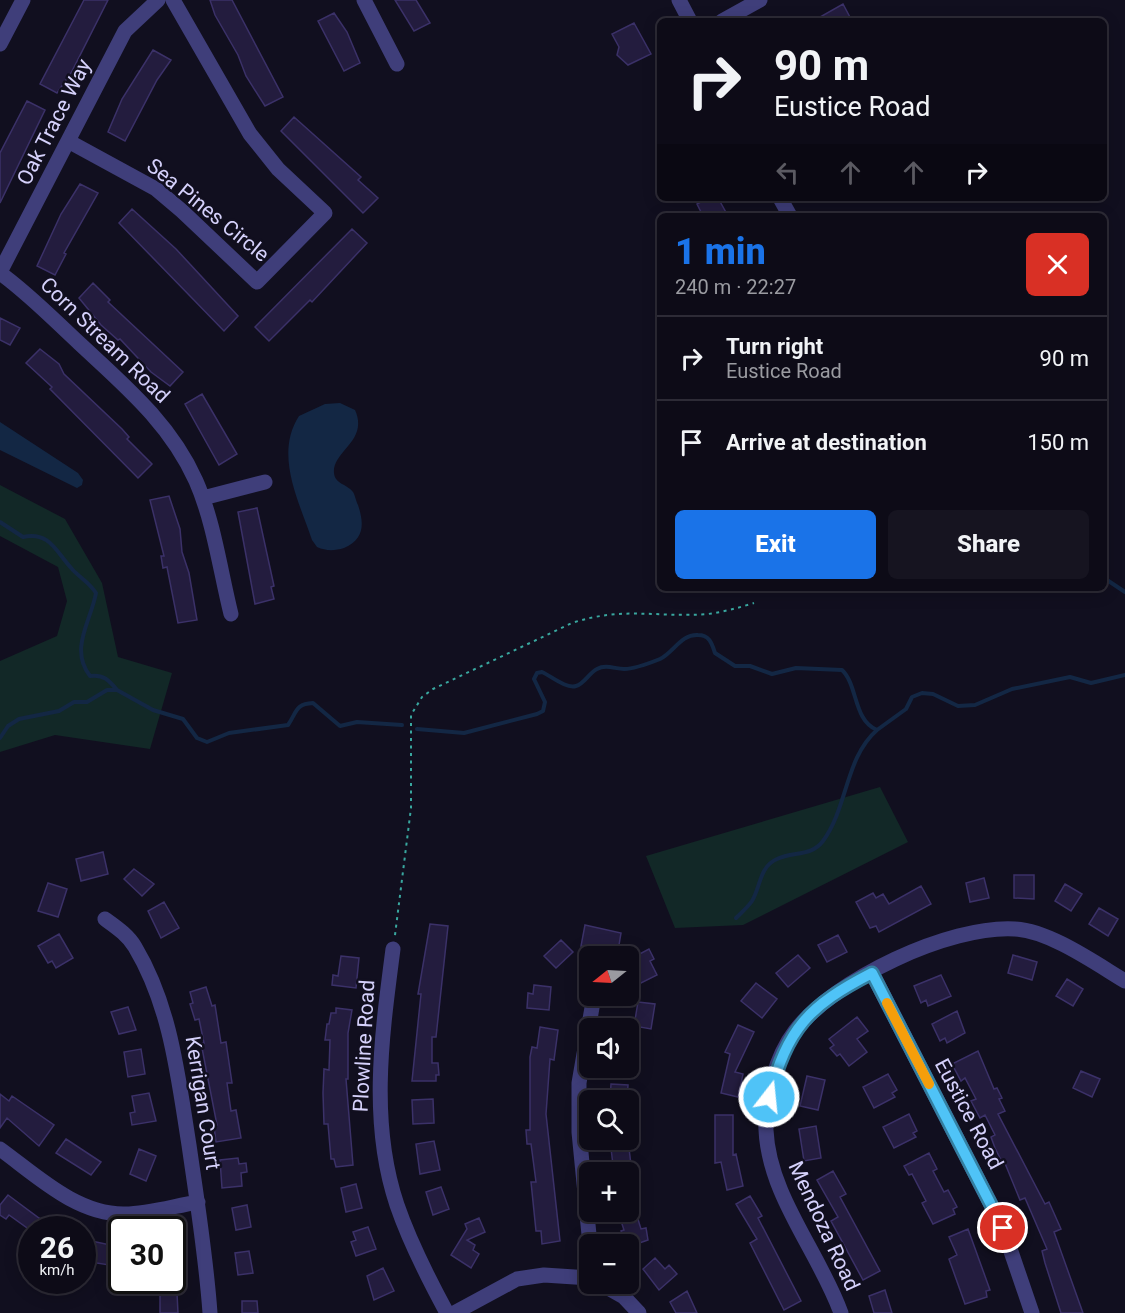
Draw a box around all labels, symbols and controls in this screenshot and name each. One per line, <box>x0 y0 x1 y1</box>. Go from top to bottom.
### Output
text: 90 m <box>774 41 869 90</box>
icon: right <box>675 42 753 120</box>
street label: Oak Trace Way <box>12 55 96 189</box>
text: Eustice Road <box>774 91 930 123</box>
street label: Sea Pines Circle <box>142 153 274 267</box>
icon: left <box>771 156 804 189</box>
icon: ahead <box>834 156 867 189</box>
icon: ahead <box>897 156 930 189</box>
icon: right <box>960 156 993 189</box>
text: 1 min <box>675 231 766 273</box>
button: close <box>1026 233 1089 296</box>
street label: Corn Stream Road <box>35 272 175 408</box>
text: 240 m · 22:27 <box>675 275 796 299</box>
text: Turn right <box>726 334 823 359</box>
icon: right <box>675 342 708 375</box>
text: 90 m <box>1040 346 1089 371</box>
text: Eustice Road <box>726 359 842 383</box>
icon: arrive <box>675 426 708 459</box>
text: Arrive at destination <box>726 430 927 455</box>
text: 150 m <box>1027 430 1089 455</box>
button: Exit <box>675 510 876 579</box>
button: Share <box>888 510 1089 579</box>
north arrow <box>579 946 639 1006</box>
map controls <box>579 946 639 1294</box>
street label: Plowline Road <box>349 979 379 1113</box>
button: sound <box>579 1018 639 1078</box>
street label: Kerrigan Court <box>181 1034 225 1172</box>
street label: Eustice Road <box>930 1055 1008 1173</box>
position arrow <box>737 1065 801 1129</box>
button: search <box>579 1090 639 1150</box>
street label: Mendoza Road <box>784 1158 864 1294</box>
button: + <box>579 1162 639 1222</box>
pin <box>977 1202 1028 1253</box>
icon: arrive <box>986 1211 1019 1244</box>
speed limit sign: 30 <box>108 1216 186 1294</box>
text: 26 <box>40 1230 74 1265</box>
button: − <box>579 1234 639 1294</box>
text: km/h <box>39 1261 75 1279</box>

